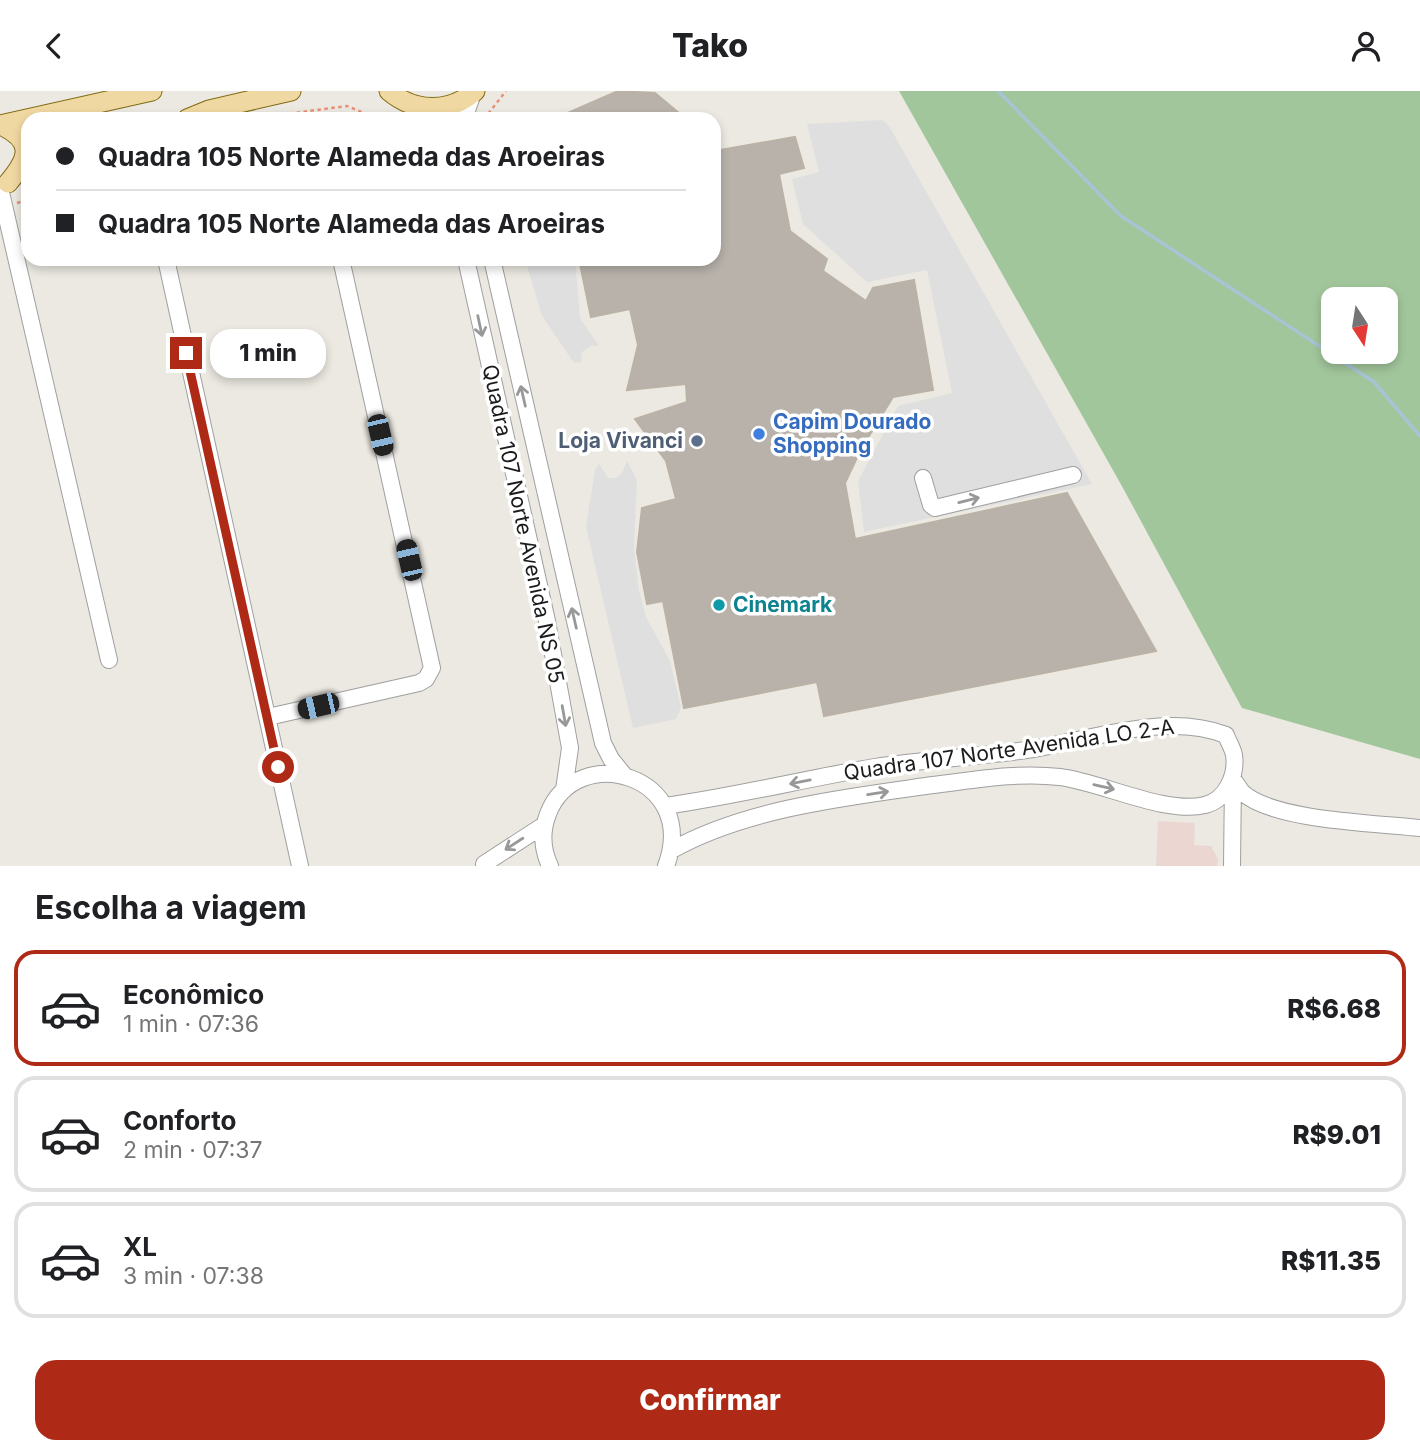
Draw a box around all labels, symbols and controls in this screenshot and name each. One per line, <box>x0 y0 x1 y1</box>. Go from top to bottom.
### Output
text: Tako <box>672 26 748 65</box>
icon: back <box>35 27 73 65</box>
icon: person <box>1347 27 1385 65</box>
text: Quadra 105 Norte Alameda das Aroeiras <box>98 141 605 172</box>
text: Quadra 105 Norte Alameda das Aroeiras <box>98 208 605 239</box>
north arrow <box>1321 287 1398 364</box>
map controls <box>1321 287 1398 364</box>
one-way arrow <box>474 314 488 337</box>
callout: 1 min <box>210 329 326 377</box>
route end <box>170 337 202 369</box>
text: 1 min <box>239 339 297 367</box>
street label: Quadra 107 Norte Avenida NS 05 <box>477 362 570 686</box>
one-way arrow <box>516 386 529 408</box>
place label: Capim Dourado Shopping <box>773 409 932 458</box>
car <box>366 412 395 458</box>
marker: Capim Dourado Shopping <box>751 426 767 442</box>
place label: Loja Vivanci <box>558 428 683 453</box>
marker: Loja Vivanci <box>689 433 705 449</box>
one-way arrow <box>957 493 980 506</box>
car <box>395 537 424 583</box>
place label: Cinemark <box>733 592 833 617</box>
marker: Cinemark <box>711 597 727 613</box>
one-way arrow <box>567 607 580 630</box>
car <box>296 691 341 721</box>
one-way arrow <box>558 704 571 727</box>
street label: Quadra 107 Norte Avenida LO 2-A <box>842 714 1176 785</box>
route start <box>262 751 294 783</box>
one-way arrow <box>789 776 812 790</box>
one-way arrow <box>1092 781 1115 794</box>
one-way arrow <box>867 786 889 799</box>
one-way arrow <box>505 837 524 852</box>
text: Escolha a viagem <box>35 888 307 927</box>
icon: car <box>39 977 102 1040</box>
text: Econômico <box>123 979 264 1010</box>
text: R$6.68 <box>1287 993 1381 1024</box>
text: 1 min · 07:36 <box>123 1010 259 1038</box>
icon: car <box>39 1103 102 1166</box>
text: Conforto <box>123 1105 236 1136</box>
text: R$9.01 <box>1292 1119 1381 1150</box>
text: 2 min · 07:37 <box>123 1136 263 1164</box>
icon: car <box>39 1229 102 1292</box>
text: XL <box>123 1231 157 1262</box>
text: R$11.35 <box>1281 1245 1381 1276</box>
text: 3 min · 07:38 <box>123 1262 264 1290</box>
button: Confirmar <box>35 1360 1385 1440</box>

